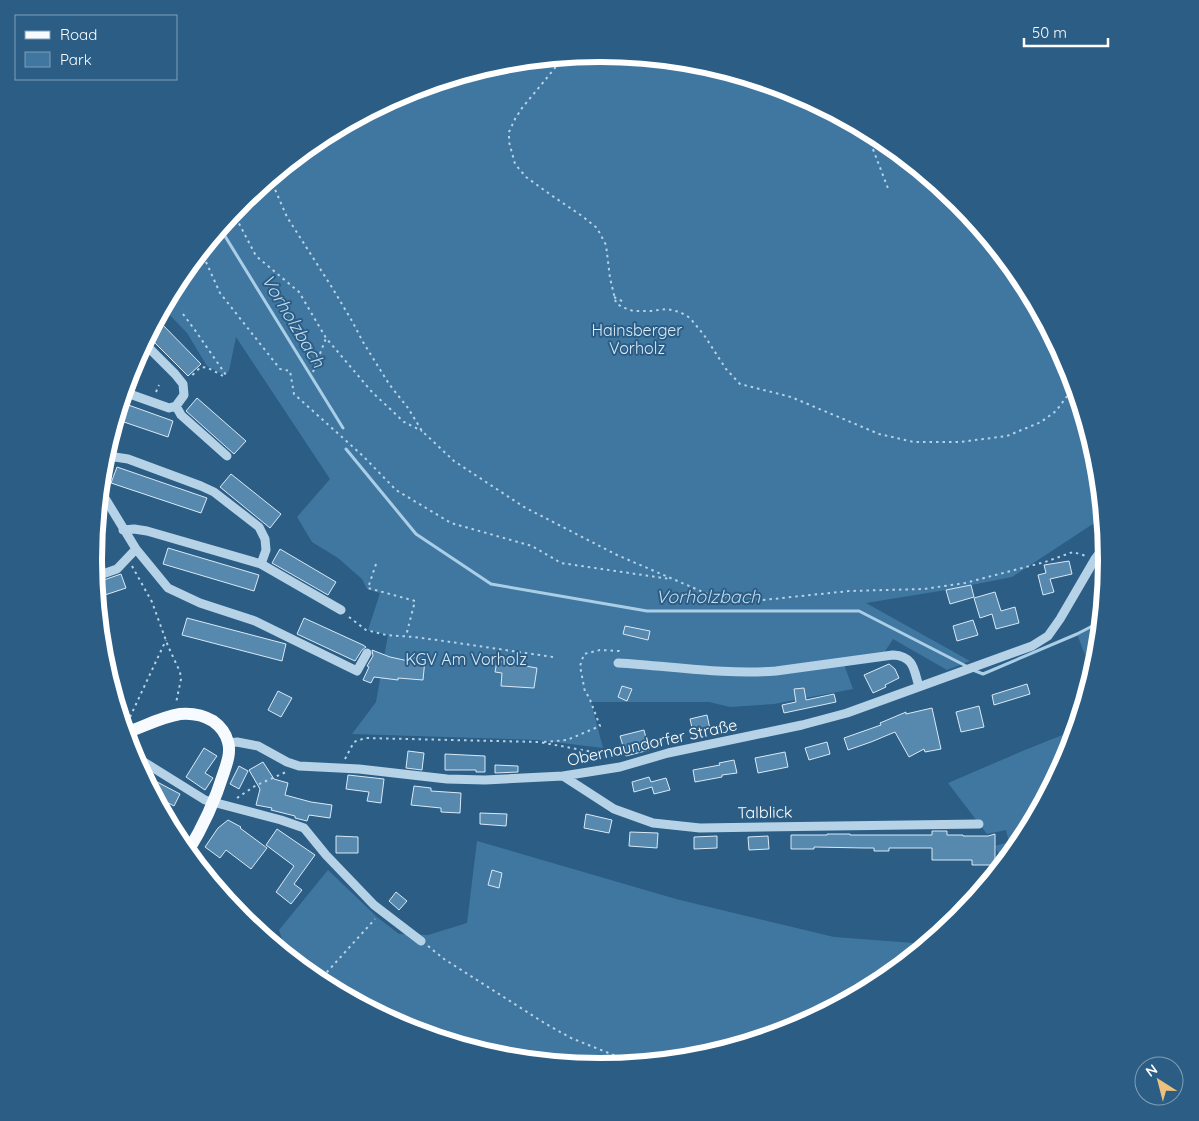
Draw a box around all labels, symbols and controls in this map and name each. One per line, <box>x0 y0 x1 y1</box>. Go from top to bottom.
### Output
legend <box>15 15 178 80</box>
scale bar <box>1024 15 1108 47</box>
text: 50 m <box>1032 23 1067 42</box>
text: Road <box>60 25 97 44</box>
text: Park <box>60 50 92 69</box>
water label: Vorholzbach <box>257 270 331 372</box>
park label: Hainsberger Vorholz <box>592 320 682 358</box>
water label: Vorholzbach <box>656 585 761 608</box>
park label: KGV Am Vorholz <box>405 649 527 669</box>
street label: Obernaundorfer Straße <box>565 714 739 770</box>
street label: Talblick <box>737 802 793 822</box>
north arrow <box>1134 1056 1184 1106</box>
text: N <box>1142 1060 1161 1081</box>

